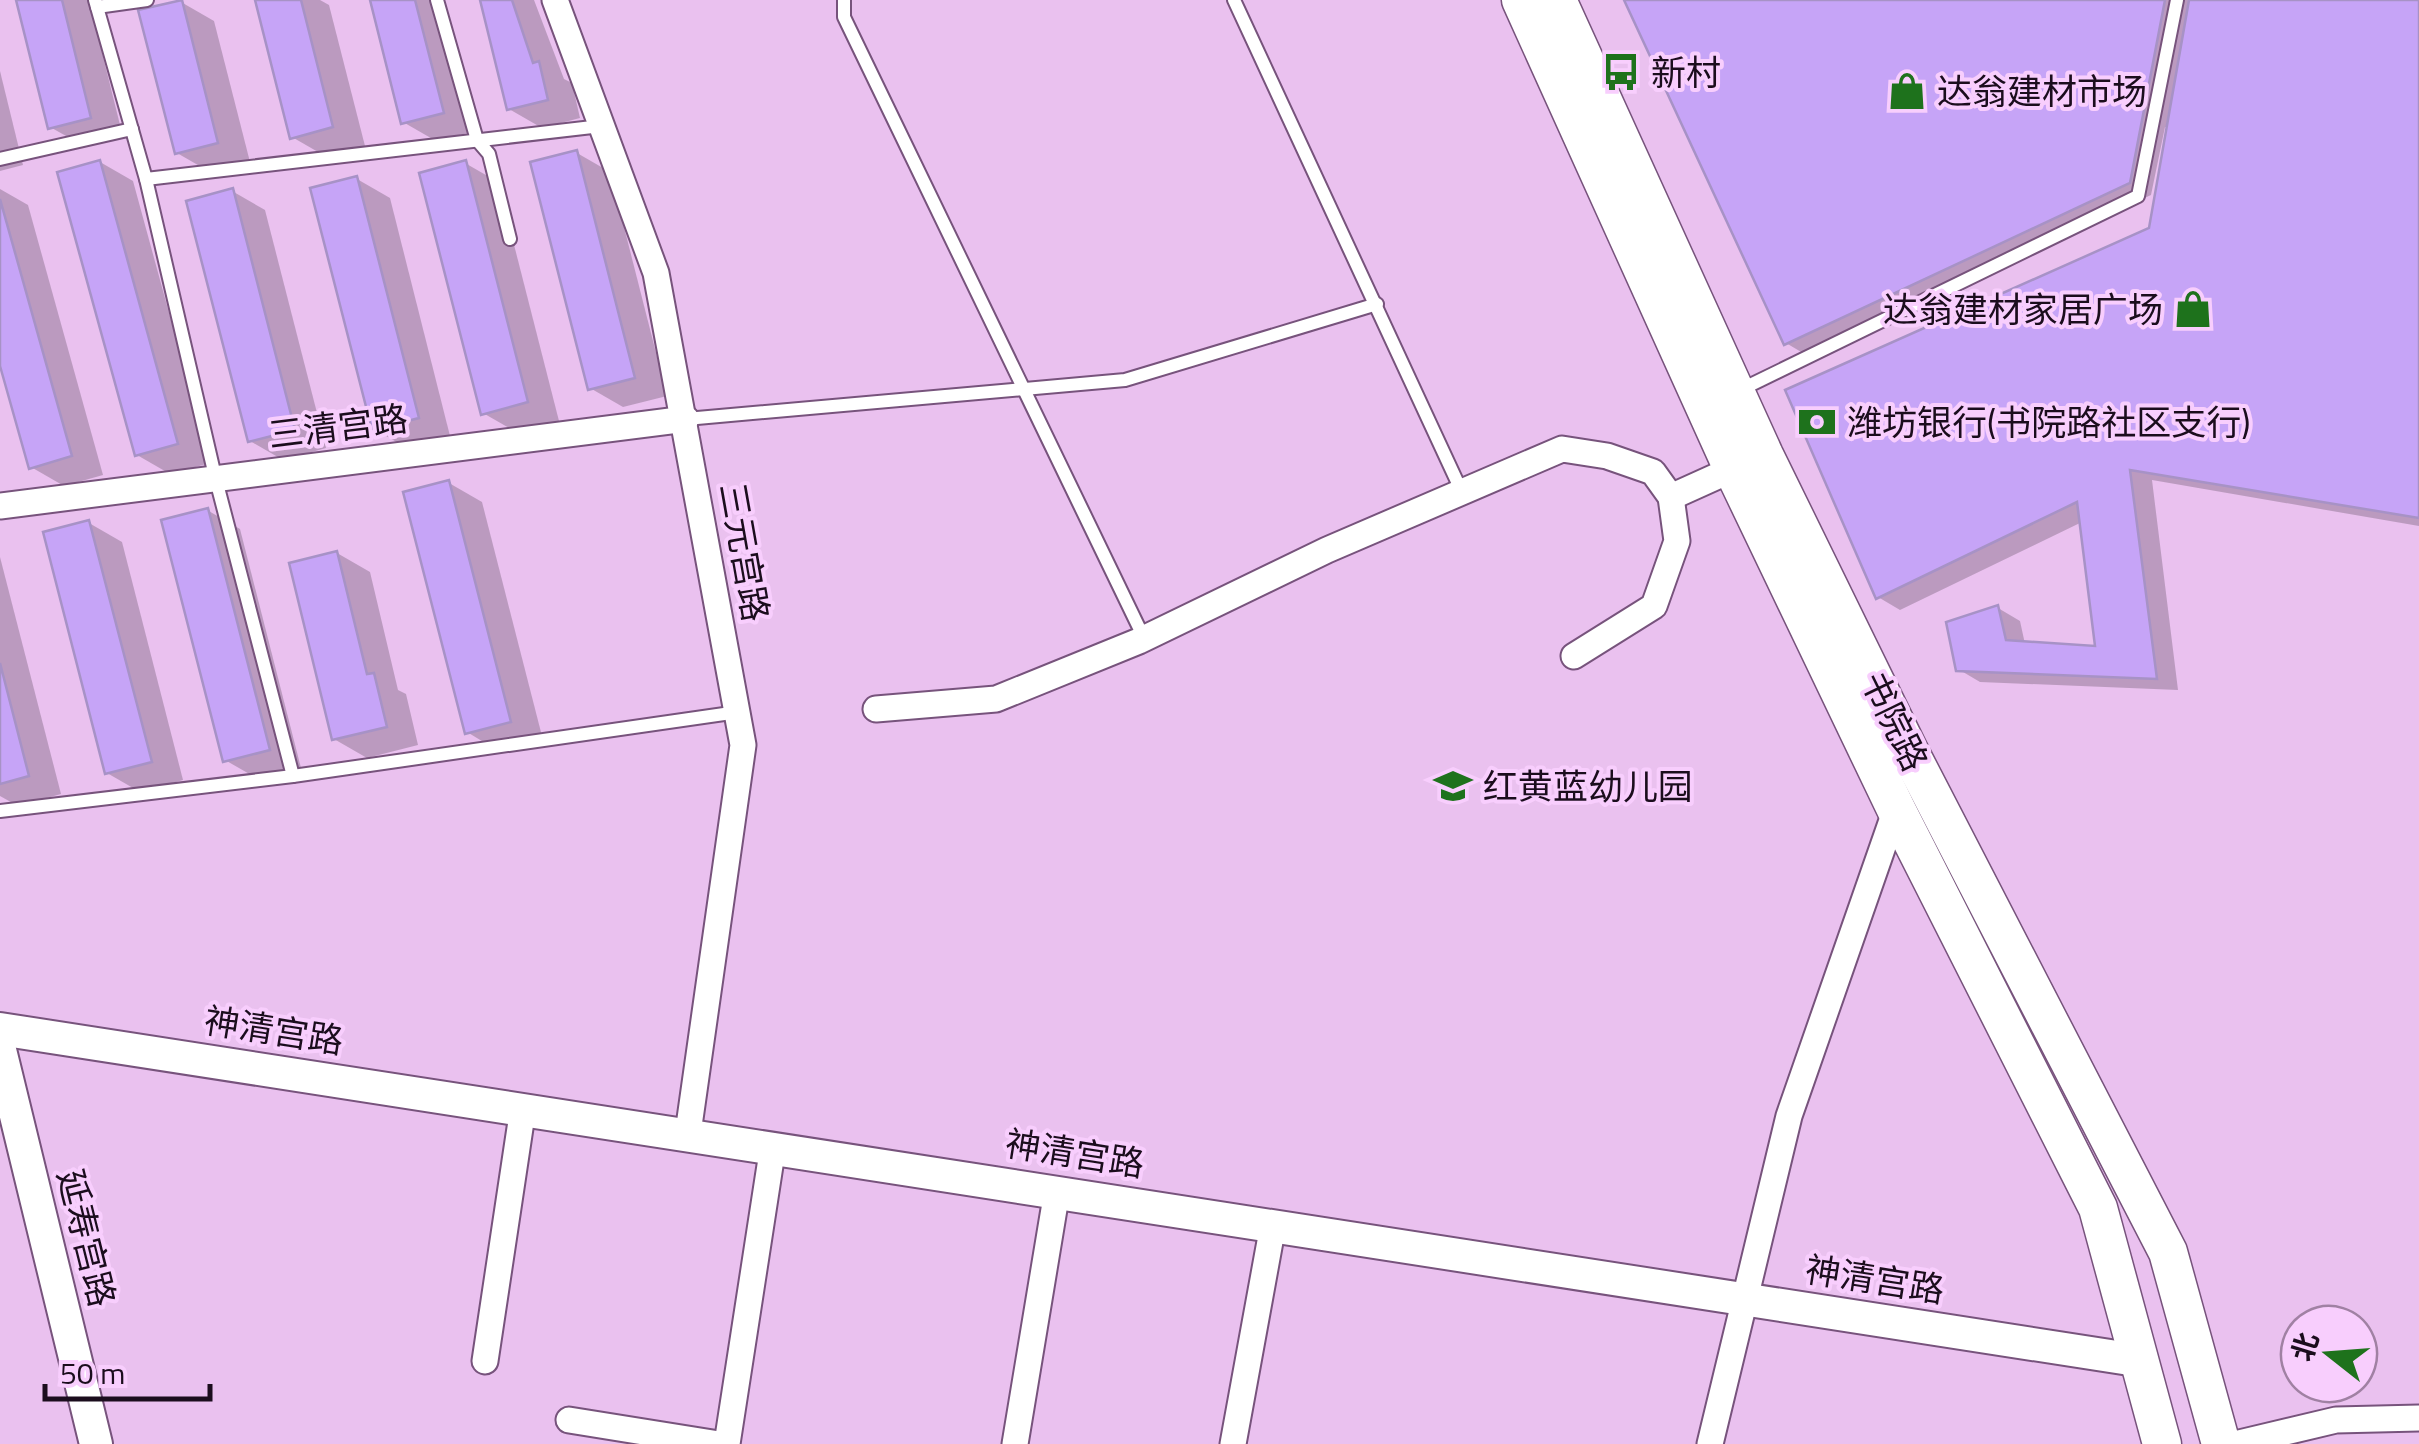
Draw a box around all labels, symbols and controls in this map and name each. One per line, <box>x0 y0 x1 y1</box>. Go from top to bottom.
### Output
place label: 新村 <box>1651 45 1721 99</box>
bus stop icon: 新村 <box>1600 51 1642 93</box>
place label: 达翁建材市场 <box>1937 64 2147 118</box>
shop icon: 达翁建材市场 <box>1886 70 1928 112</box>
place label: 达翁建材家居广场 <box>1883 282 2163 336</box>
shop icon: 达翁建材家居广场 <box>2172 288 2214 330</box>
street label: 三清宫路 <box>265 391 411 461</box>
place label: 潍坊银行(书院路社区支行) <box>1847 395 2250 449</box>
bank icon: 潍坊银行(书院路社区支行) <box>1796 401 1838 443</box>
street label: 三元宫路 <box>706 478 784 626</box>
street label: 书院路 <box>1848 662 1942 780</box>
place label: 红黄蓝幼儿园 <box>1483 759 1693 813</box>
school or university icon: 红黄蓝幼儿园 <box>1432 765 1474 807</box>
street label: 神清宫路 <box>201 992 347 1068</box>
street label: 神清宫路 <box>1002 1115 1148 1191</box>
street label: 延寿宫路 <box>44 1164 130 1312</box>
street label: 神清宫路 <box>1802 1241 1948 1317</box>
north arrow <box>2279 1304 2379 1404</box>
text: 北 <box>2280 1327 2329 1366</box>
scale bar <box>45 1339 210 1401</box>
text: 50 m <box>60 1350 125 1396</box>

